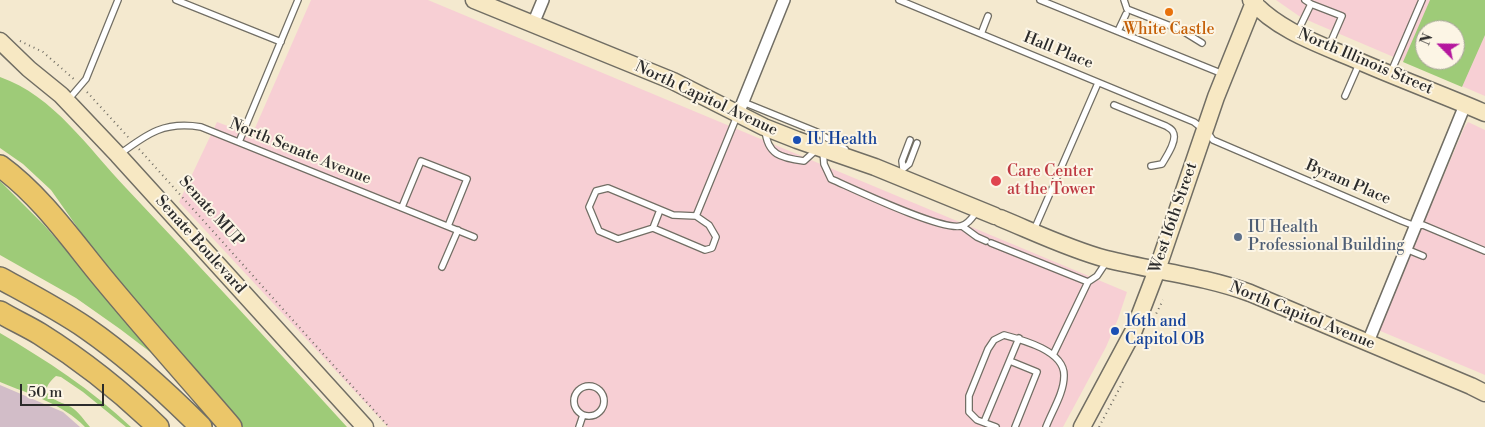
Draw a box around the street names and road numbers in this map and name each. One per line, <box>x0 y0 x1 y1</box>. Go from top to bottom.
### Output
street label: North Illinois Street <box>1294 25 1436 99</box>
street label: Hall Place <box>1020 28 1096 74</box>
street label: North Capitol Avenue <box>632 57 780 141</box>
street label: North Senate Avenue <box>226 115 374 189</box>
street label: Byram Place <box>1302 156 1394 210</box>
street label: West 16th Street <box>1146 160 1202 276</box>
street label: Senate MUP <box>174 173 248 251</box>
street label: Senate Boulevard <box>151 192 249 298</box>
street label: North Capitol Avenue <box>1226 278 1378 354</box>

